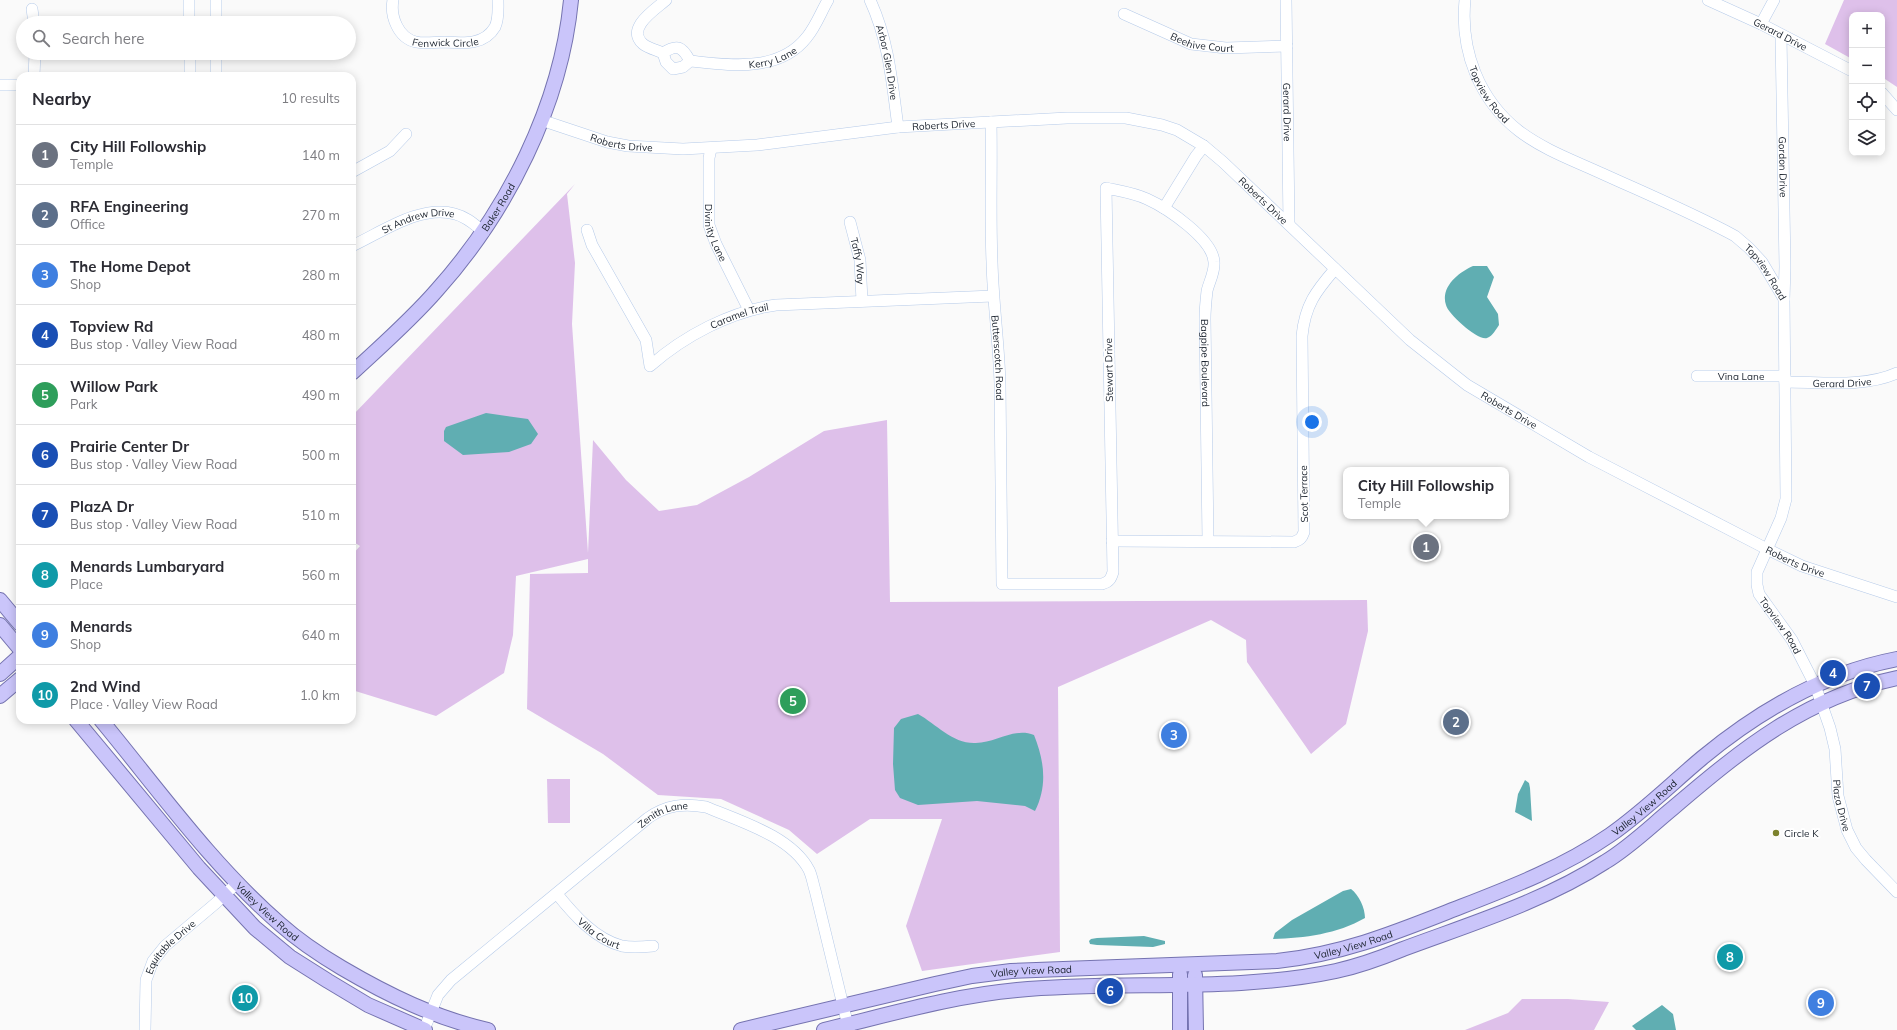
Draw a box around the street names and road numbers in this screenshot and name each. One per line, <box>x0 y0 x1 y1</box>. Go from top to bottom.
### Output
street label: Gerard Drive <box>1751 15 1809 53</box>
street label: Arbor Glen Drive <box>873 23 901 101</box>
street label: Beehive Court <box>1168 29 1234 54</box>
street label: Fenwick Circle <box>411 34 480 49</box>
street label: Kerry Lane <box>748 43 799 71</box>
street label: Topview Road <box>1467 64 1512 126</box>
street label: Gerard Drive <box>1281 83 1294 141</box>
street label: Roberts Drive <box>912 116 976 133</box>
street label: Roberts Drive <box>589 130 653 154</box>
street label: Gordon Drive <box>1776 136 1790 198</box>
street label: Roberts Drive <box>1236 174 1291 227</box>
street label: Baker Road <box>478 181 518 234</box>
street label: Divinity Lane <box>703 204 730 264</box>
street label: St Andrew Drive <box>379 205 456 236</box>
street label: Taffy Way <box>848 236 868 285</box>
street label: Topview Road <box>1742 241 1790 302</box>
street label: Caramel Trail <box>708 300 770 332</box>
street label: Butterscotch Road <box>989 315 1007 400</box>
street label: Bagpipe Boulevard <box>1198 319 1213 407</box>
street label: Stewart Drive <box>1102 338 1116 402</box>
street label: Vina Lane <box>1718 370 1764 383</box>
street label: Gerard Drive <box>1812 374 1872 390</box>
street label: Roberts Drive <box>1479 388 1540 432</box>
street label: Scot Terrace <box>1297 465 1311 523</box>
street label: Roberts Drive <box>1764 543 1826 580</box>
street label: Topview Road <box>1757 594 1804 656</box>
street label: Valley View Road <box>1609 776 1680 838</box>
street label: Plaza Drive <box>1830 779 1854 833</box>
street label: Zenith Lane <box>635 799 688 830</box>
street label: Valley View Road <box>233 879 302 944</box>
street label: Villa Court <box>575 915 622 952</box>
street label: Equitable Drive <box>142 917 198 976</box>
street label: Valley View Road <box>1313 927 1394 962</box>
street label: Valley View Road <box>990 962 1072 980</box>

